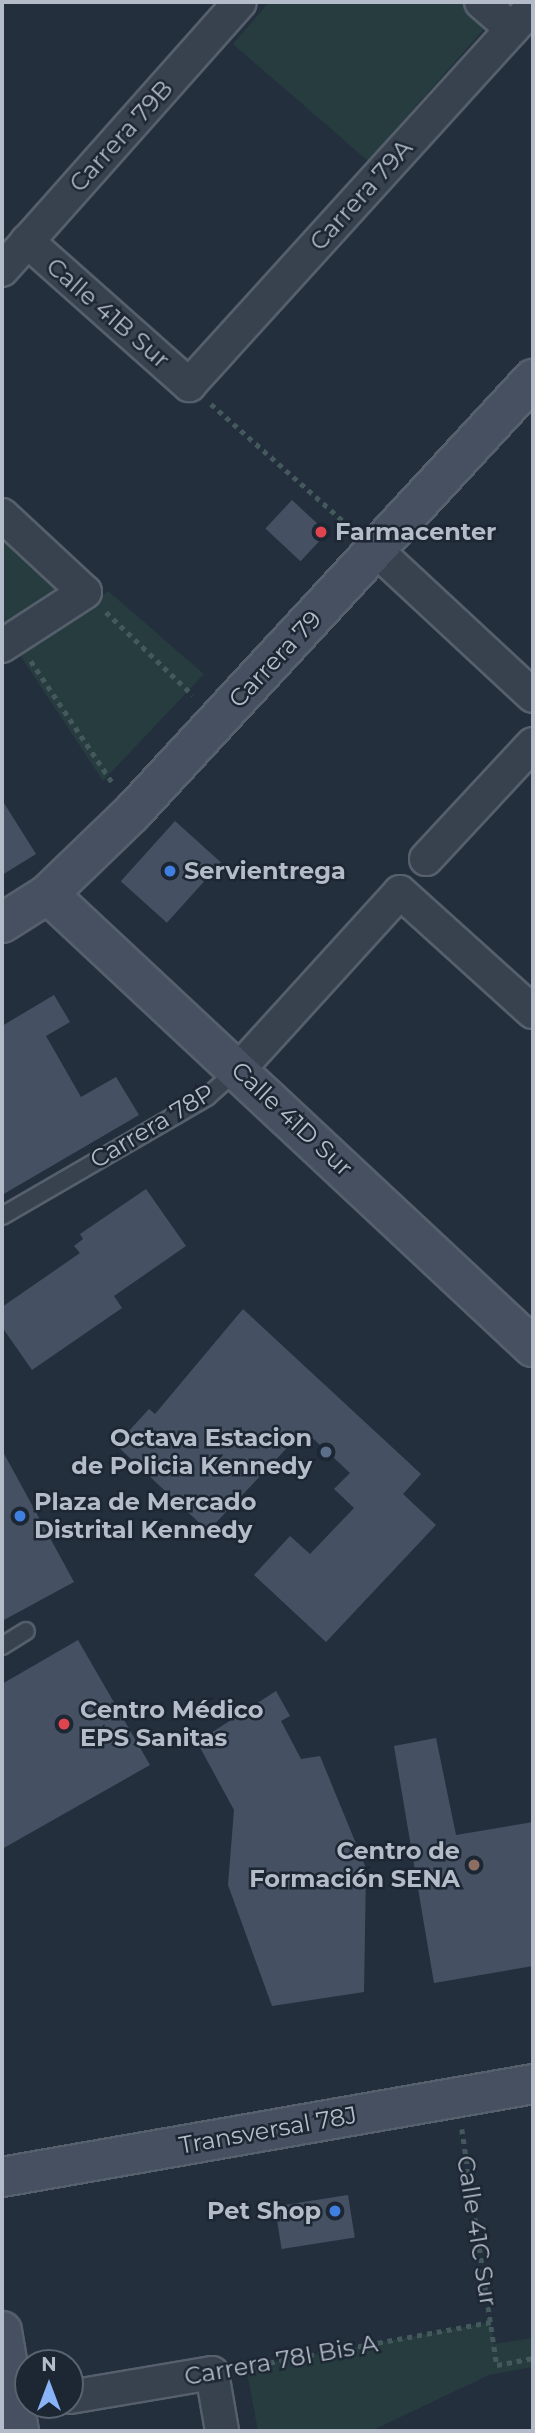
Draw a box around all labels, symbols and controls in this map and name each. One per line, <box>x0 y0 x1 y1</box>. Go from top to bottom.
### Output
street label: Carrera 79B <box>63 74 179 198</box>
street label: Carrera 79A <box>304 134 418 256</box>
street label: Calle 41B Sur <box>41 252 175 374</box>
place label: Farmacenter <box>335 518 496 546</box>
marker: Farmacenter <box>313 524 329 540</box>
street label: Carrera 79 <box>223 605 327 713</box>
place label: Servientrega <box>184 857 346 885</box>
marker: Servientrega <box>162 863 178 879</box>
street label: Calle 41D Sur <box>225 1056 359 1182</box>
street label: Carrera 78P <box>85 1078 219 1174</box>
place label: Octava Estacion de Policia Kennedy <box>71 1424 312 1480</box>
marker: Octava Estacion de Policia Kennedy <box>318 1444 334 1460</box>
place label: Plaza de Mercado Distrital Kennedy <box>34 1488 256 1544</box>
marker: Plaza de Mercado Distrital Kennedy <box>12 1508 28 1524</box>
place label: Centro Médico EPS Sanitas <box>80 1696 263 1752</box>
marker: Centro Médico EPS Sanitas <box>54 1714 74 1734</box>
place label: Centro de Formación SENA <box>249 1837 460 1893</box>
marker: Centro de Formación SENA <box>466 1857 482 1873</box>
street label: Transversal 78J <box>177 2100 359 2160</box>
street label: Calle 41C Sur <box>451 2153 503 2309</box>
place label: Pet Shop <box>207 2197 321 2225</box>
marker: Pet Shop <box>327 2203 343 2219</box>
street label: Carrera 78I Bis A <box>182 2329 380 2391</box>
north arrow <box>14 2349 84 2419</box>
text: N <box>41 2353 57 2376</box>

